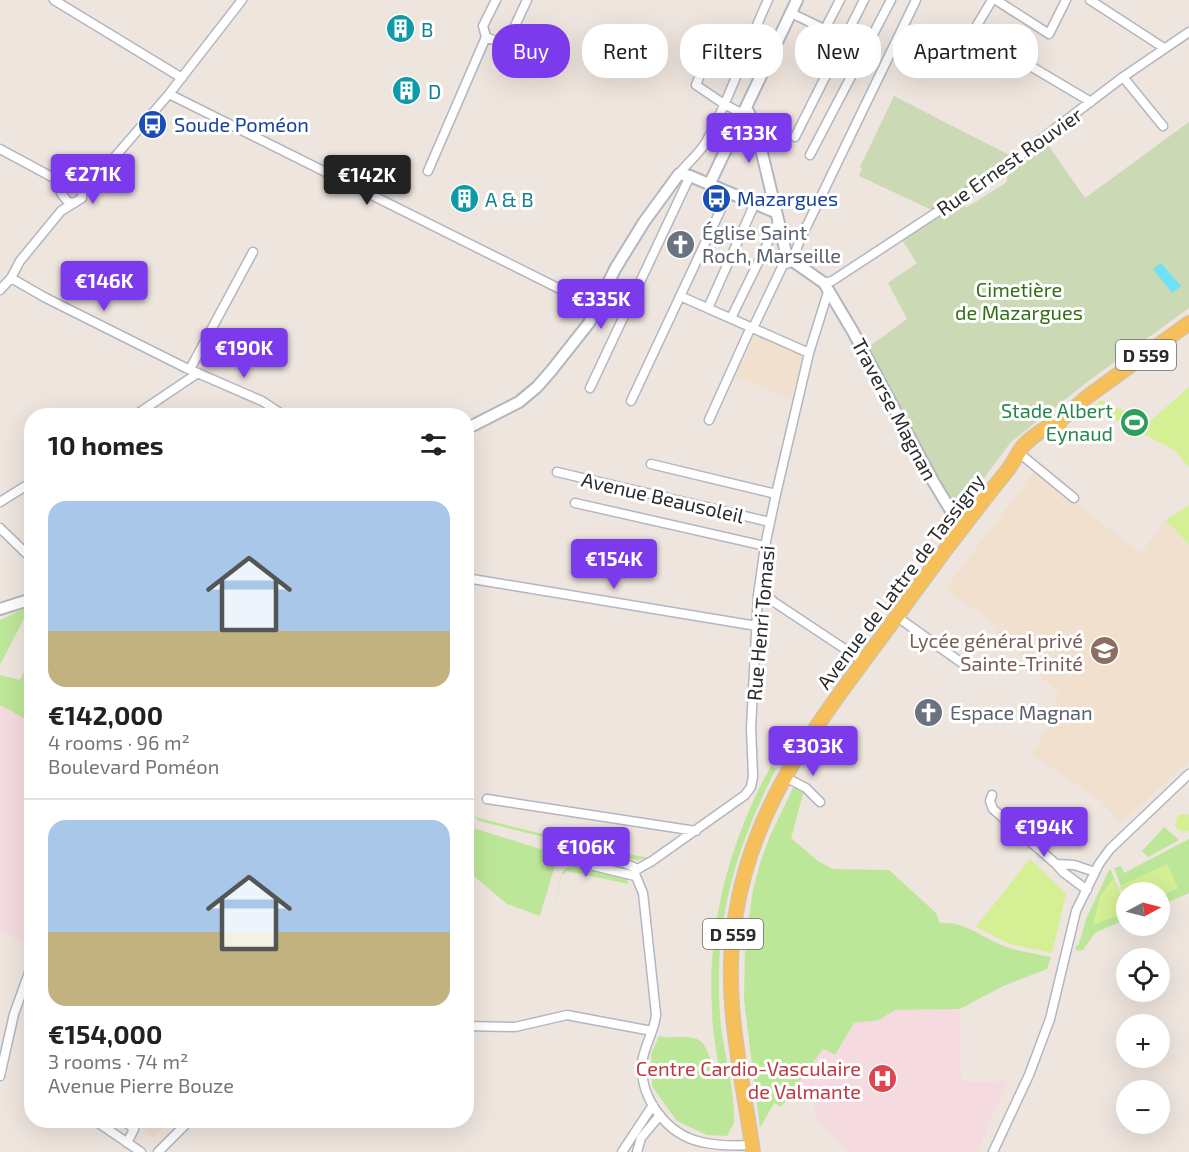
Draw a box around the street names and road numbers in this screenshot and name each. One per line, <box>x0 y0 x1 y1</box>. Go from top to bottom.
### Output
street label: Rue Ernest Rouvier <box>932 102 1086 220</box>
street label: Traverse Magnan <box>847 334 943 484</box>
road number: D 559 <box>1116 340 1176 370</box>
street label: Avenue Beausoleil <box>579 467 747 527</box>
street label: Avenue de Lattre de Tassigny <box>811 468 989 693</box>
street label: Rue Henri Tomasi <box>741 544 779 702</box>
road number: D 559 <box>703 919 763 949</box>

